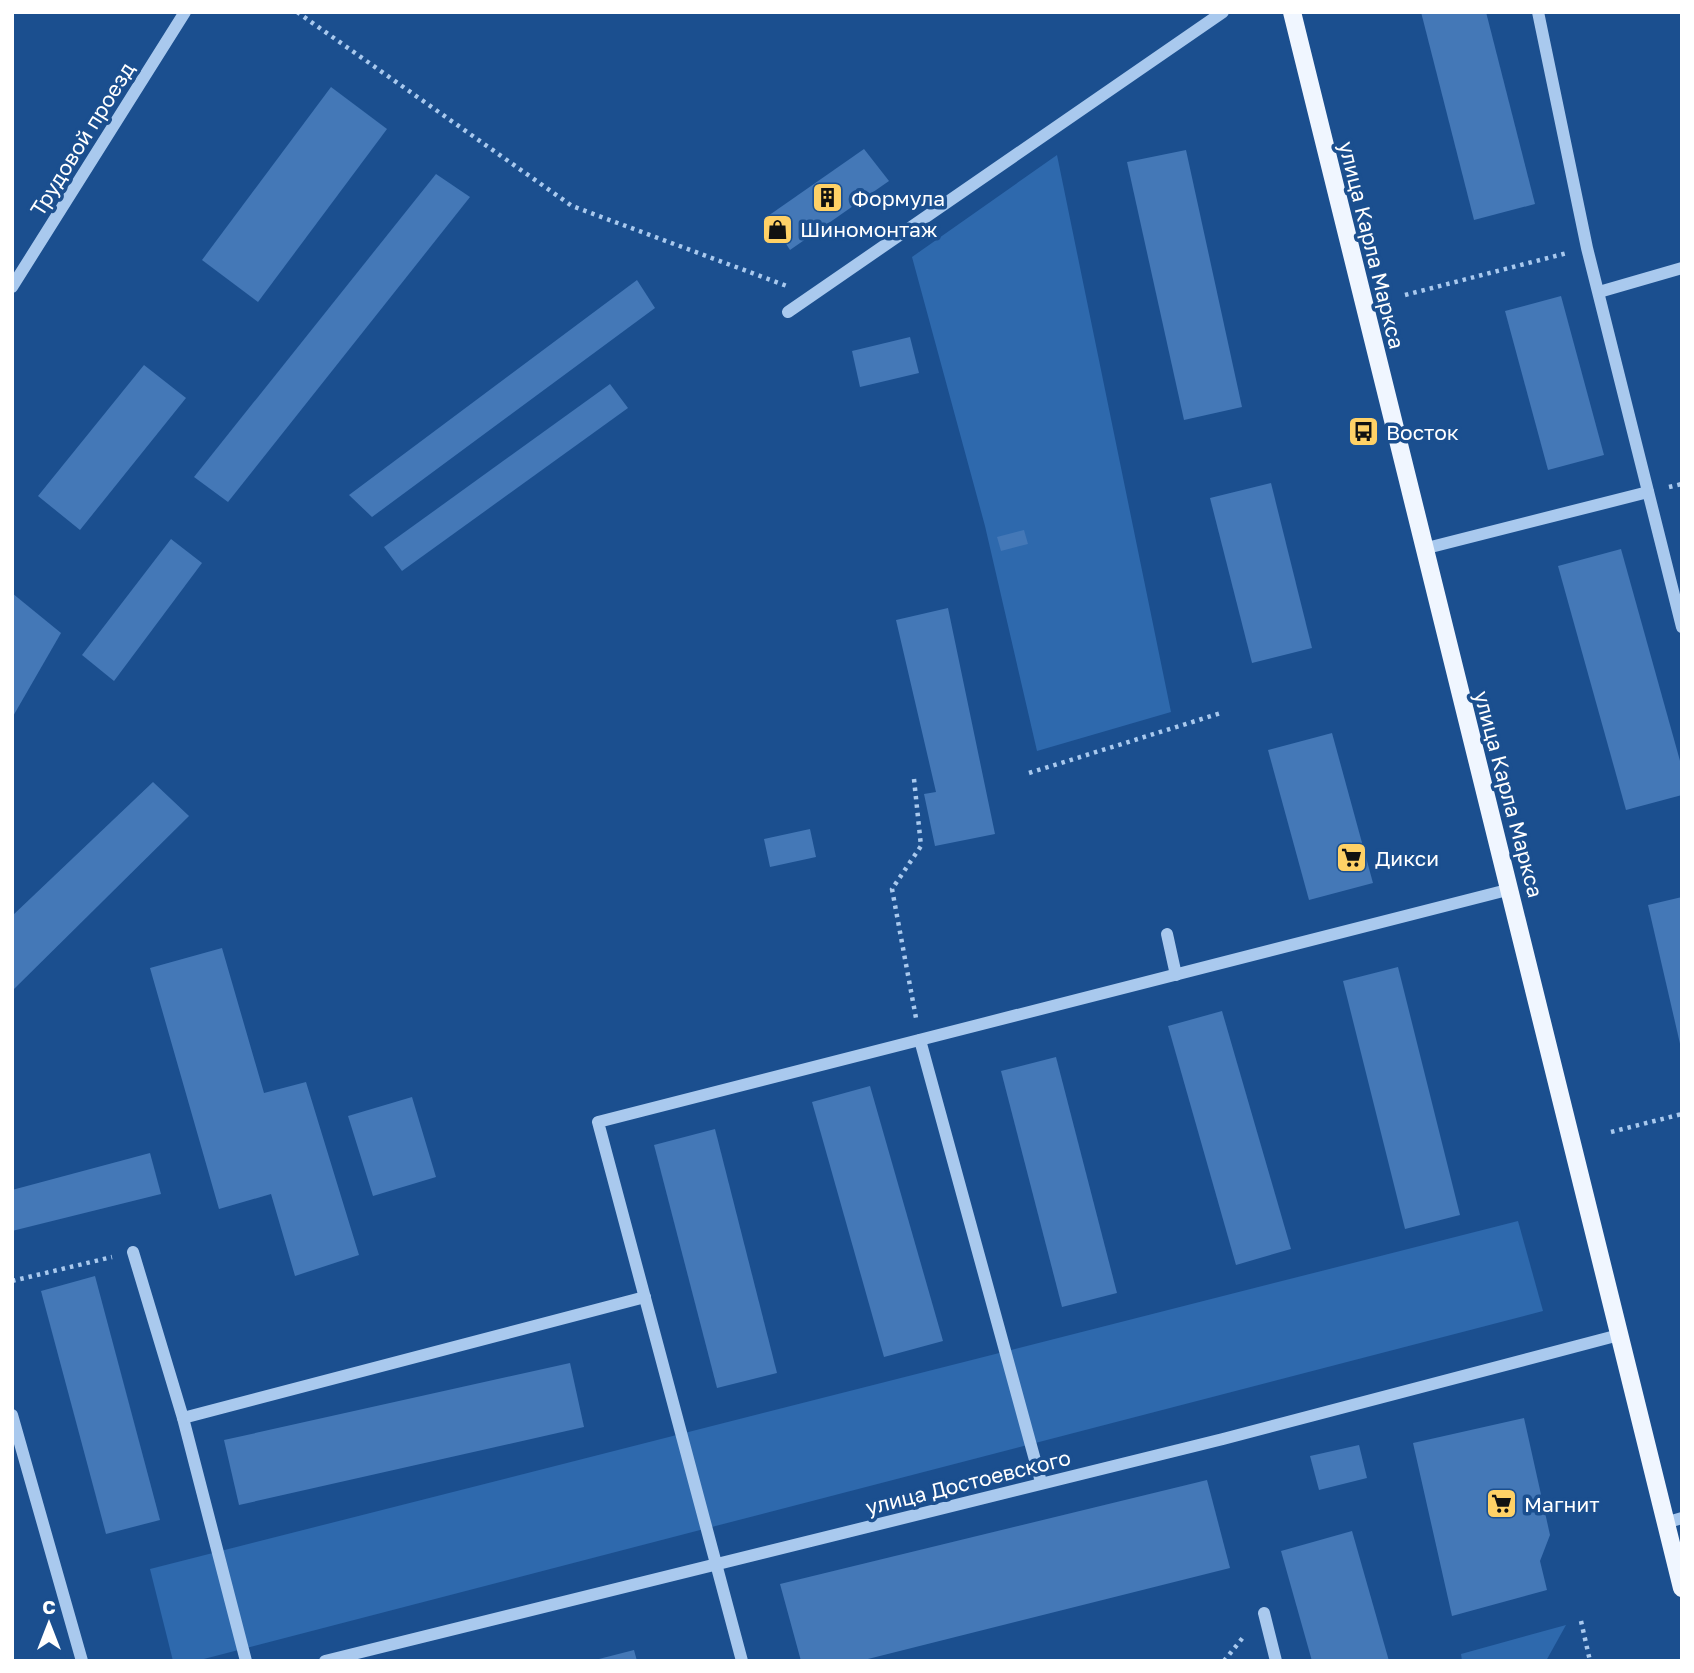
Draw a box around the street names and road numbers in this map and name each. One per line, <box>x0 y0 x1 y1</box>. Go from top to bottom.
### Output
street label: Трудовой проезд <box>24 57 140 221</box>
street label: улица Карла Маркса <box>1334 138 1410 352</box>
street label: улица Карла Маркса <box>1469 688 1549 900</box>
street label: улица Достоевского <box>863 1444 1073 1520</box>

